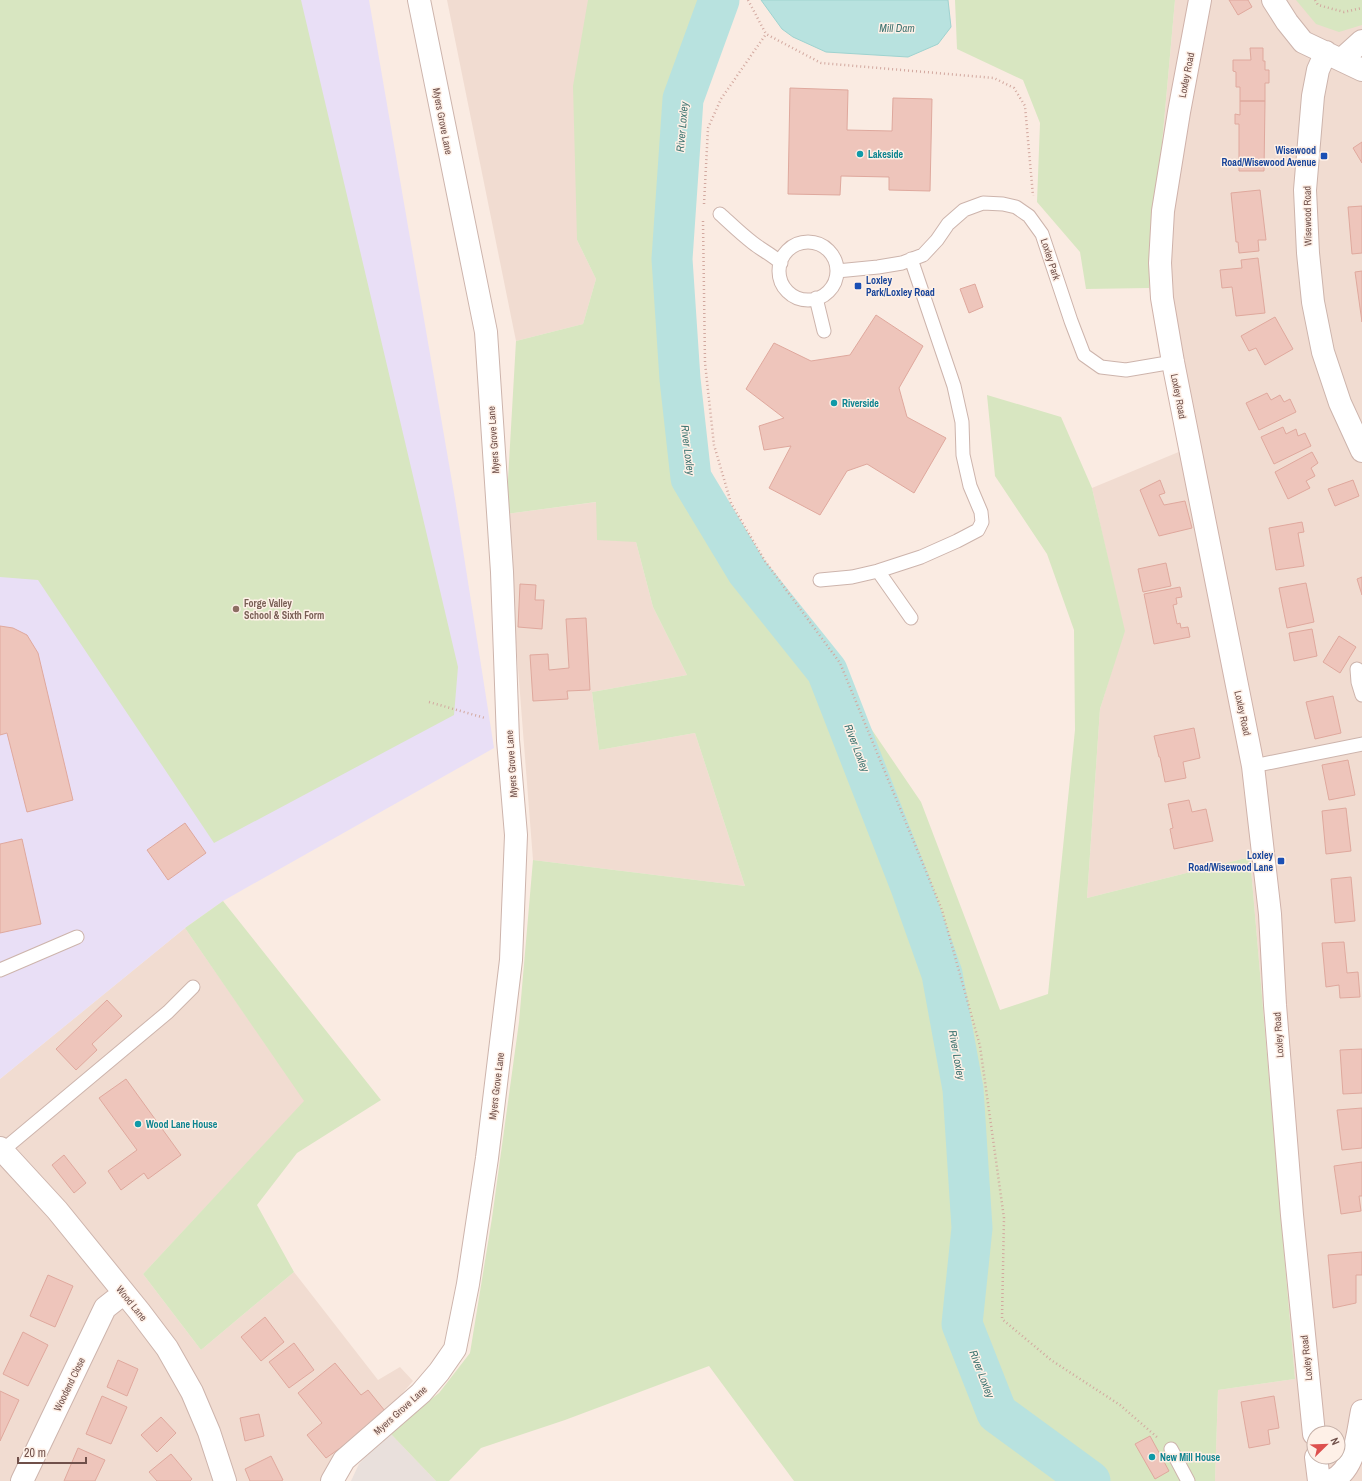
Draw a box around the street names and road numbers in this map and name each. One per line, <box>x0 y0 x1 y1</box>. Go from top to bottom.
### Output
street label: Loxley Road <box>1176 51 1197 99</box>
street label: Myers Grove Lane <box>430 87 455 156</box>
street label: Wisewood Road <box>1300 186 1315 246</box>
street label: Loxley Park <box>1038 237 1064 282</box>
street label: Loxley Road <box>1168 372 1189 420</box>
street label: Myers Grove Lane <box>485 405 502 474</box>
street label: Loxley Road <box>1231 689 1254 737</box>
street label: Myers Grove Lane <box>503 729 520 798</box>
street label: Loxley Road <box>1270 1012 1287 1058</box>
street label: Myers Grove Lane <box>486 1051 507 1120</box>
street label: Wood Lane <box>113 1283 150 1324</box>
street label: Loxley Road <box>1298 1335 1315 1381</box>
street label: Woodend Close <box>51 1355 88 1413</box>
street label: Myers Grove Lane <box>371 1383 430 1438</box>

